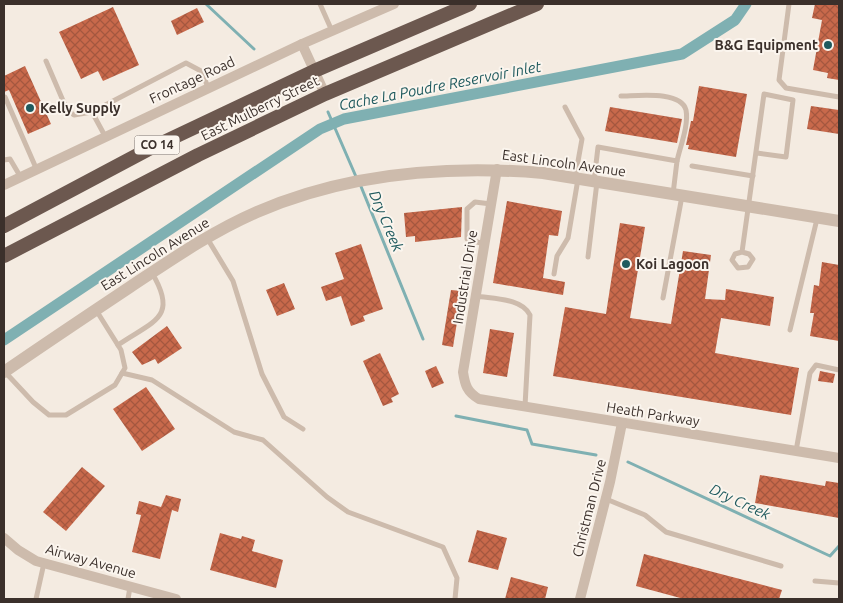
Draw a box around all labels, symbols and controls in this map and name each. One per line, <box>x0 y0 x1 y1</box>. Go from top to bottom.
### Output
place label: B&G Equipment <box>715 37 818 53</box>
marker: B&G Equipment <box>822 39 834 51</box>
street label: Frontage Road <box>147 53 237 107</box>
water label: Cache La Poudre Reservoir Inlet <box>337 58 543 113</box>
street label: East Mulberry Street <box>198 72 322 144</box>
place label: Kelly Supply <box>40 100 121 116</box>
marker: Kelly Supply <box>24 102 36 114</box>
road number: CO 14 <box>134 136 180 154</box>
street label: East Lincoln Avenue <box>501 146 627 180</box>
water label: Dry Creek <box>366 188 407 254</box>
street label: East Lincoln Avenue <box>98 214 212 294</box>
street label: Industrial Drive <box>450 229 480 325</box>
place label: Koi Lagoon <box>636 256 709 272</box>
marker: Koi Lagoon <box>620 258 632 270</box>
street label: Heath Parkway <box>605 399 701 429</box>
street label: Christman Drive <box>569 457 609 559</box>
water label: Dry Creek <box>707 480 773 523</box>
street label: Airway Avenue <box>44 540 138 582</box>

